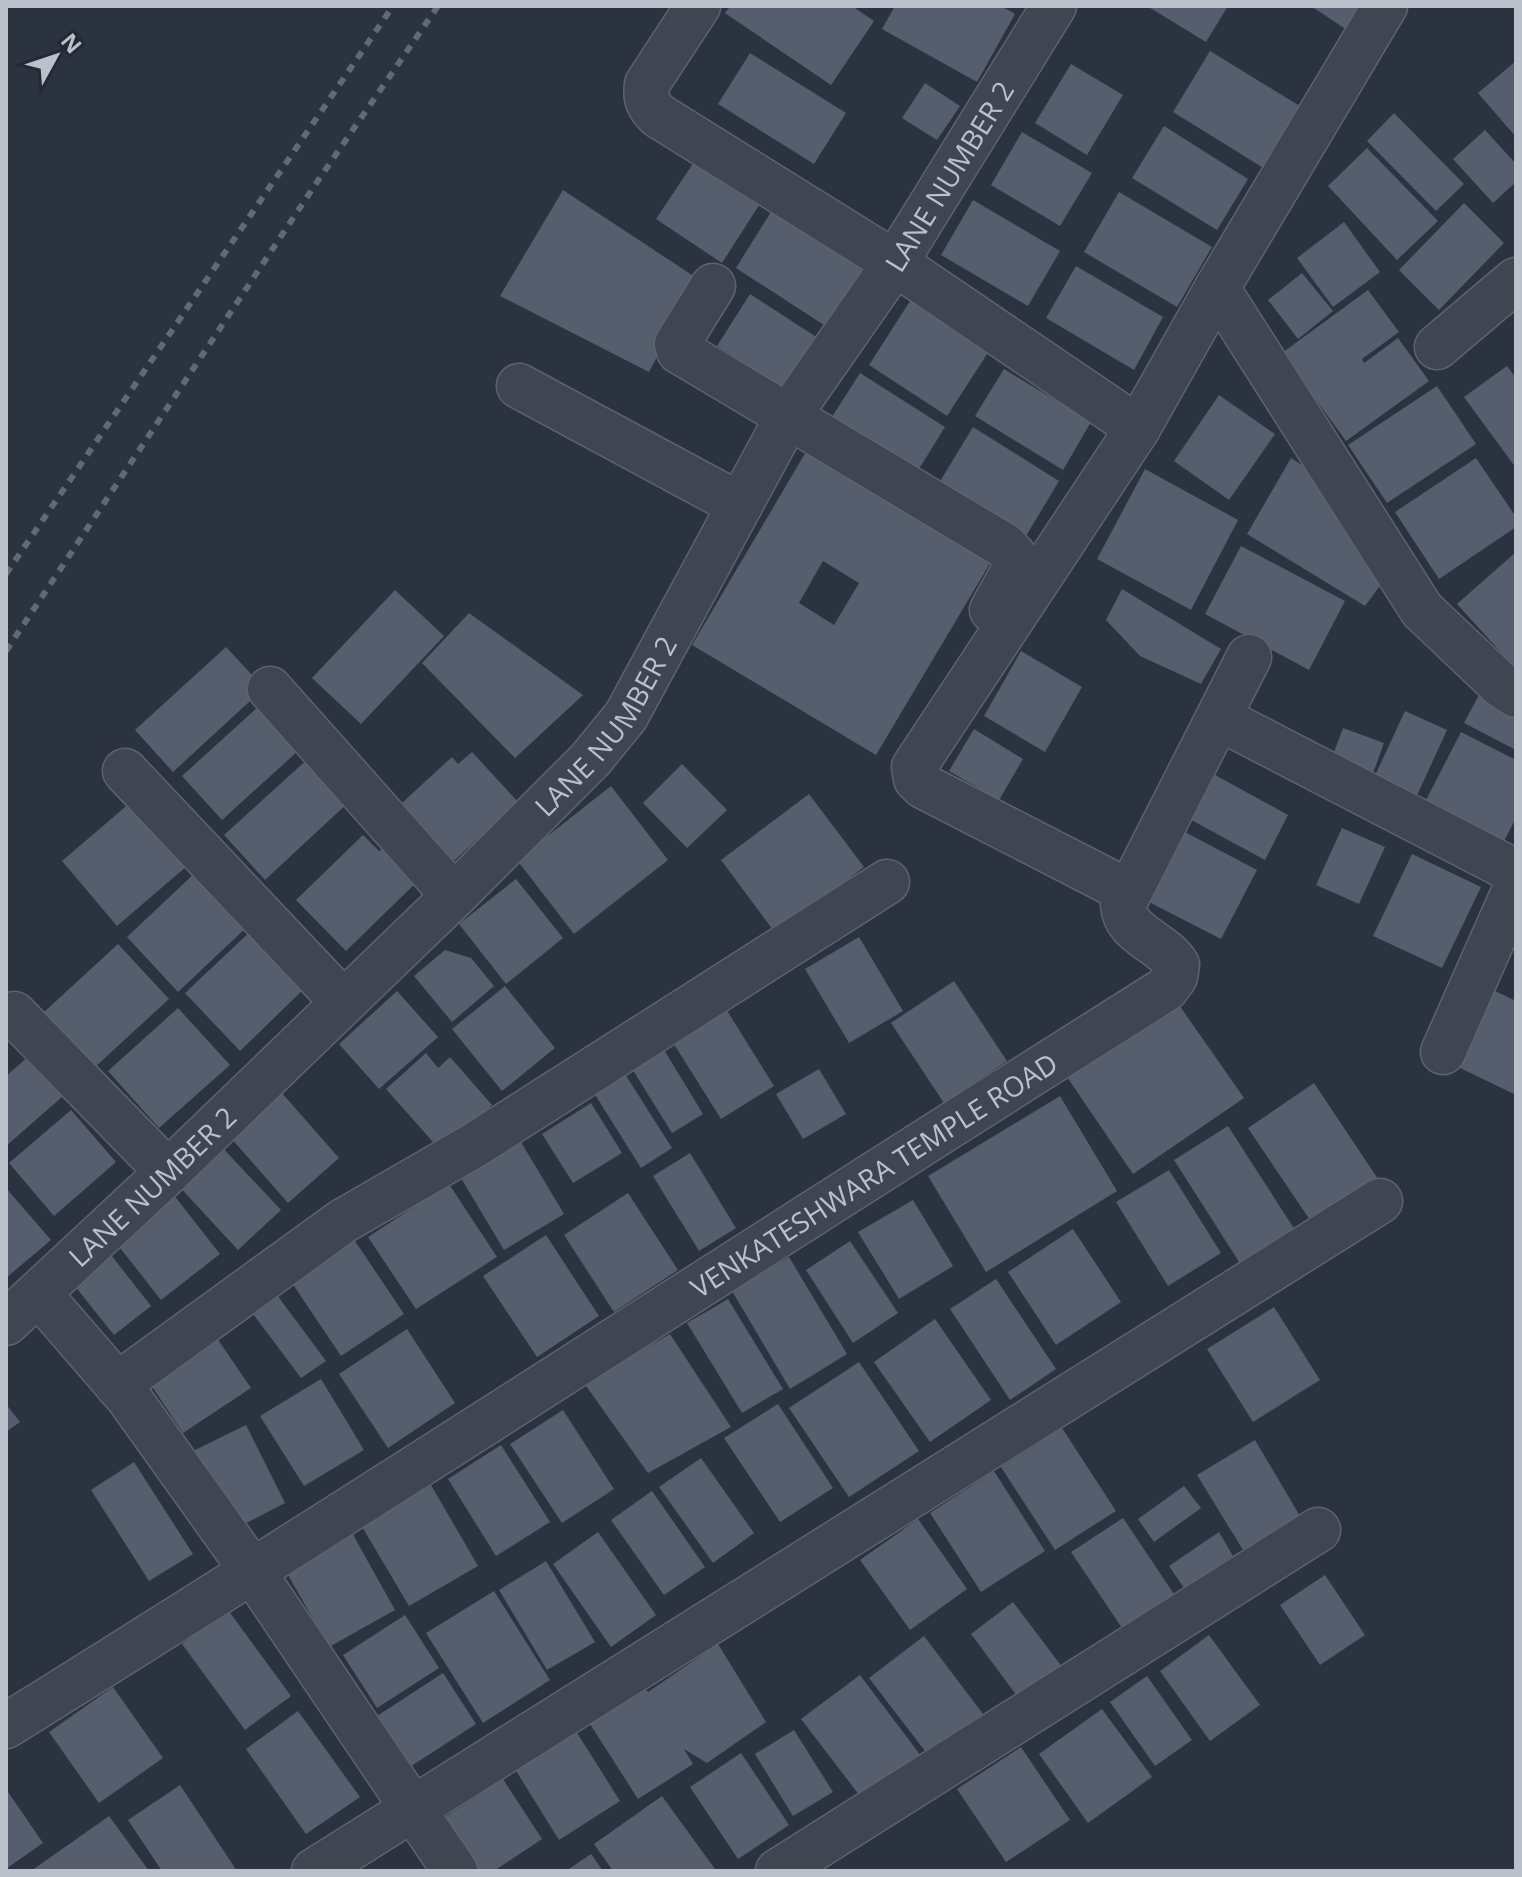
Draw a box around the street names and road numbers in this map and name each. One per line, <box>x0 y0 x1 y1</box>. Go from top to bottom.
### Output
street label: LANE NUMBER 2 <box>876 74 1022 278</box>
street label: LANE NUMBER 2 <box>526 629 685 824</box>
street label: VENKATESHWARA TEMPLE ROAD <box>683 1043 1065 1306</box>
street label: LANE NUMBER 2 <box>60 1098 244 1275</box>

